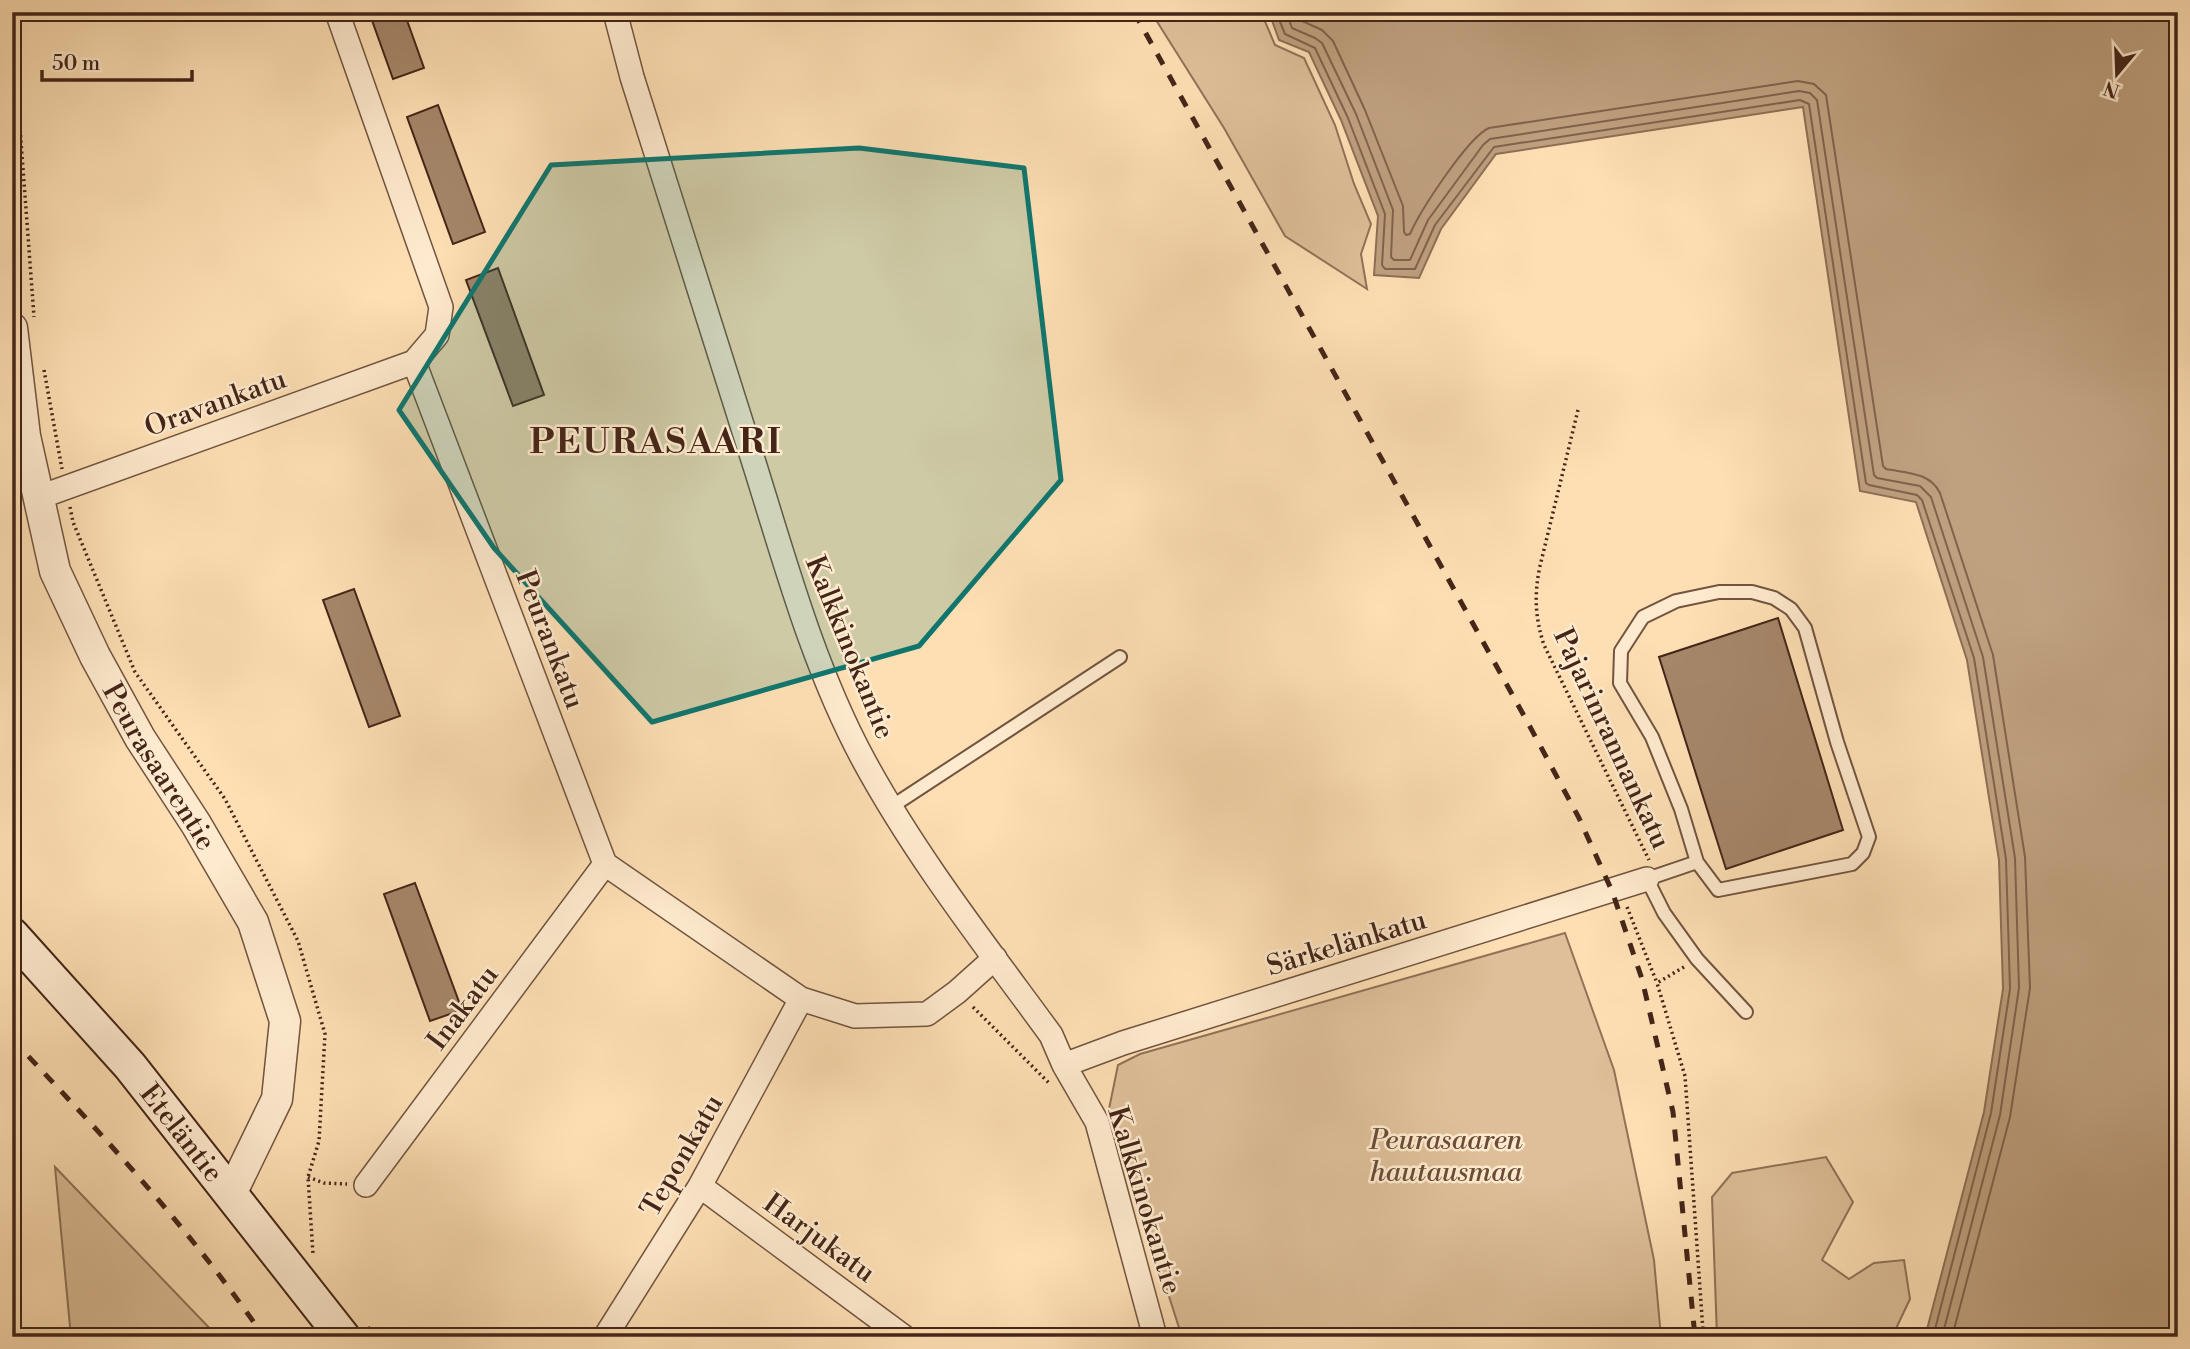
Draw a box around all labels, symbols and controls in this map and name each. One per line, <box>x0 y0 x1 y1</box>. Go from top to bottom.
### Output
scale bar <box>42 38 192 82</box>
north arrow <box>2082 38 2152 108</box>
text: 50 m <box>52 51 100 77</box>
text: N <box>2101 75 2123 103</box>
street label: Oravankatu <box>140 362 291 445</box>
district label: PEURASAARI <box>530 421 782 464</box>
street label: Kalkkinokantie <box>797 551 902 744</box>
street label: Peurankatu <box>507 565 592 714</box>
street label: Pajarinrannankatu <box>1545 623 1678 855</box>
street label: Peurasaarentie <box>94 677 223 857</box>
street label: Särkelänkatu <box>1262 903 1431 984</box>
street label: Inakatu <box>420 959 506 1057</box>
street label: Eteläntie <box>132 1077 231 1190</box>
street label: Teponkatu <box>633 1088 731 1223</box>
street label: Kalkkinokantie <box>1099 1102 1190 1299</box>
park label: Peurasaaren hautausmaa <box>1368 1123 1523 1190</box>
street label: Harjukatu <box>756 1186 882 1291</box>

